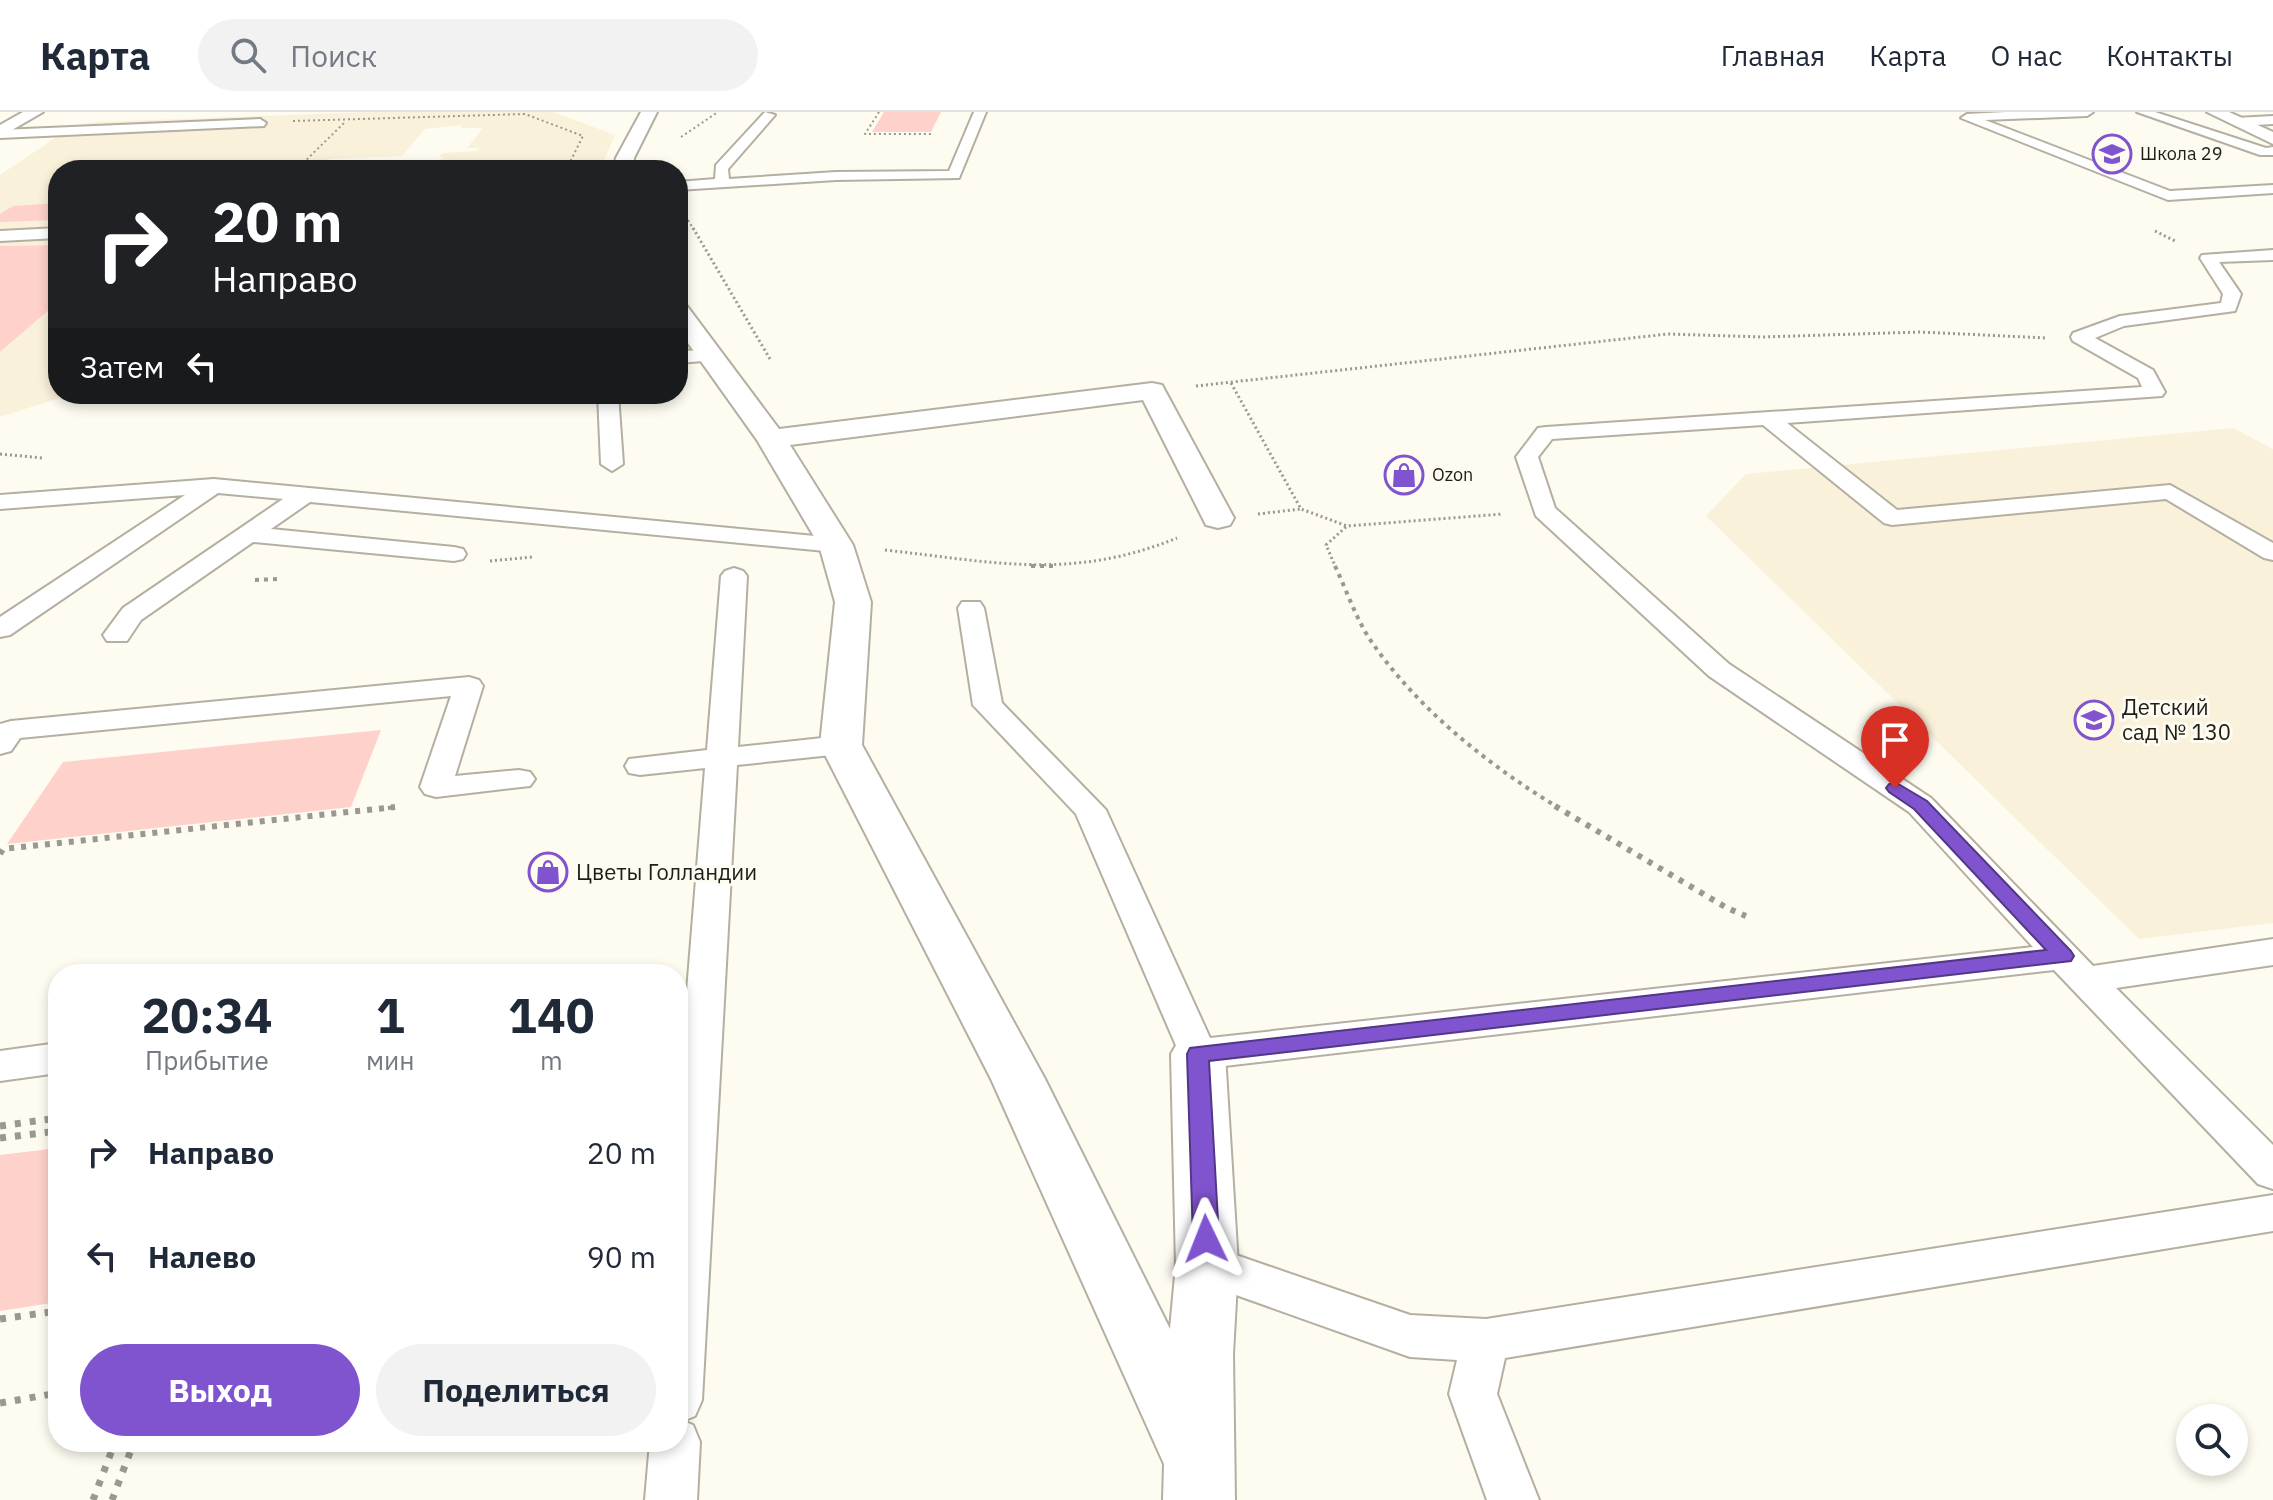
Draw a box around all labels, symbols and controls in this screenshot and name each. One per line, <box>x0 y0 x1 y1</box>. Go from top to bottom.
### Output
search box <box>198 19 758 91</box>
text: Карта <box>40 31 150 80</box>
icon: search <box>226 33 270 77</box>
text: Поиск <box>290 36 377 75</box>
text: Главная <box>1721 37 1825 74</box>
text: Карта <box>1869 37 1946 74</box>
text: О нас <box>1990 37 2062 74</box>
text: Контакты <box>2106 37 2233 74</box>
school or university icon: Школа 29 <box>2091 133 2133 175</box>
place label: Школа 29 <box>2140 142 2222 165</box>
text: 20 m <box>212 185 342 257</box>
icon: right <box>80 192 184 296</box>
text: Направо <box>212 255 358 302</box>
icon: left <box>180 344 224 388</box>
text: Затем <box>80 347 164 386</box>
shop icon: Ozon <box>1383 454 1425 496</box>
place label: Ozon <box>1432 463 1473 486</box>
place label: Детский сад № 130 <box>2122 692 2231 746</box>
school or university icon: Детский сад № 130 <box>2073 699 2115 741</box>
pin <box>1861 706 1929 788</box>
icon: arrive <box>1873 718 1917 762</box>
shop icon: Цветы Голландии <box>527 851 569 893</box>
place label: Цветы Голландии <box>576 857 757 886</box>
text: 20:34 <box>141 984 273 1046</box>
text: 1 <box>376 984 405 1046</box>
text: 140 <box>508 984 595 1046</box>
text: Прибытие <box>145 1043 269 1077</box>
text: мин <box>366 1043 415 1077</box>
text: m <box>540 1043 563 1077</box>
icon: right <box>80 1130 124 1174</box>
text: Направо <box>148 1133 274 1172</box>
text: 20 m <box>587 1133 656 1172</box>
position arrow <box>1164 1197 1248 1281</box>
icon: left <box>80 1234 124 1278</box>
text: Налево <box>148 1237 256 1276</box>
text: 90 m <box>587 1237 656 1276</box>
button: Выход <box>80 1344 360 1436</box>
button: Поделиться <box>376 1344 656 1436</box>
map controls <box>2176 1404 2248 1476</box>
button: search <box>2176 1404 2248 1476</box>

